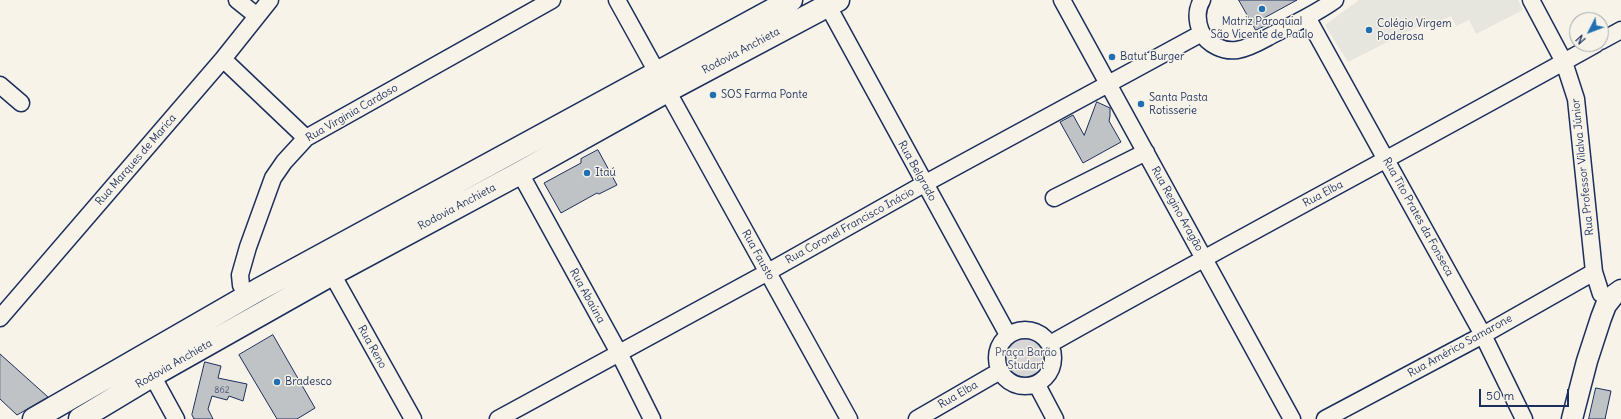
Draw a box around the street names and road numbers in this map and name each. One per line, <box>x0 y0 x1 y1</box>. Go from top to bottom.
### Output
street label: Rodovia Anchieta <box>700 25 782 77</box>
street label: Rua Virginia Cardoso <box>304 81 400 145</box>
street label: Rua Professor Vilalva Júnior <box>1569 98 1597 236</box>
street label: Rua Marques de Marica <box>93 112 179 208</box>
street label: Rua Belgrado <box>895 138 939 204</box>
street label: Rua Tito Prates da Fonseca <box>1380 155 1456 279</box>
street label: Rua Regino Aragão <box>1148 164 1206 254</box>
street label: Rua Elba <box>1301 178 1345 210</box>
street label: Rodovia Anchieta <box>416 181 498 233</box>
street label: Rua Coronel Francisco Inácio <box>783 185 917 267</box>
street label: Rua Fausto <box>739 228 777 282</box>
street label: Rua Abaúna <box>567 266 607 326</box>
street label: Rua Américo Samarone <box>1406 312 1514 380</box>
street label: Rua Reno <box>355 323 389 371</box>
street label: Rodovia Anchieta <box>133 337 215 391</box>
street label: Rua Elba <box>936 378 980 412</box>

